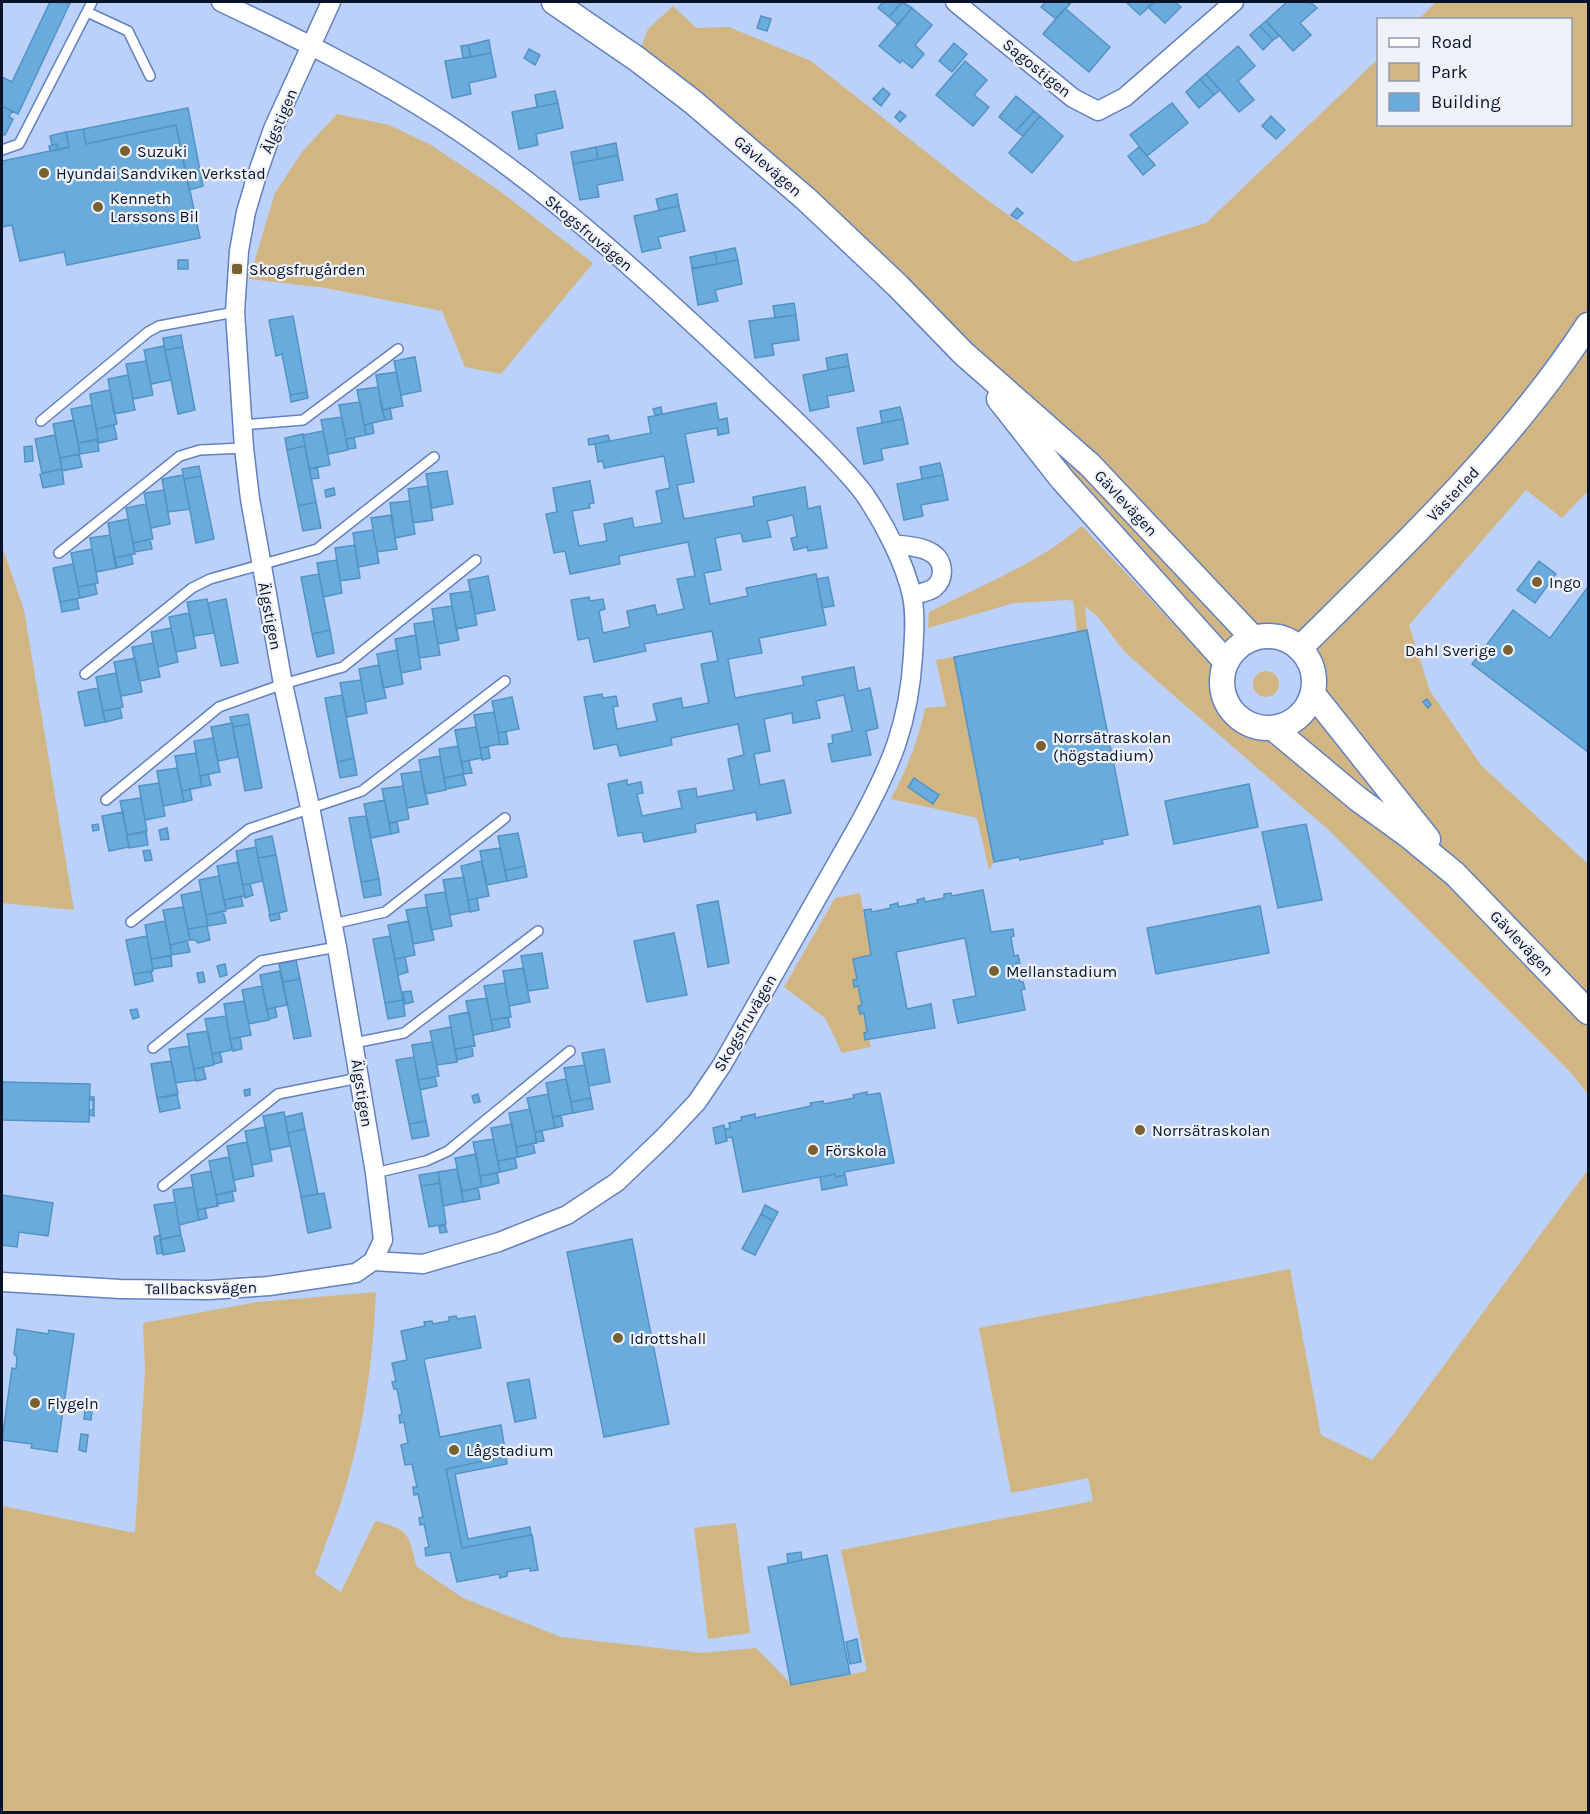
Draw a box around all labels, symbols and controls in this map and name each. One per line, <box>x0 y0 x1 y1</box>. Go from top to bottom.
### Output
legend <box>1377 18 1572 126</box>
text: Road <box>1431 31 1472 53</box>
street label: Sagostigen <box>999 35 1075 101</box>
text: Park <box>1431 61 1468 83</box>
street label: Älgstigen <box>257 86 301 156</box>
text: Building <box>1431 91 1501 113</box>
street label: Gävlevägen <box>730 131 806 201</box>
place label: Suzuki <box>137 142 187 161</box>
marker: Suzuki <box>118 144 132 158</box>
place label: Hyundai Sandviken Verkstad <box>56 164 266 183</box>
marker: Hyundai Sandviken Verkstad <box>37 166 51 180</box>
place label: Kenneth Larssons Bil <box>110 189 199 226</box>
street label: Skogsfruvägen <box>541 191 637 275</box>
marker: Kenneth Larssons Bil <box>91 200 105 214</box>
place label: Skogsfrugården <box>249 260 365 279</box>
marker: Skogsfrugården <box>230 262 244 276</box>
street label: Västerled <box>1423 463 1483 525</box>
street label: Gävlevägen <box>1091 466 1161 540</box>
place label: Ingo <box>1549 573 1581 592</box>
marker: Ingo <box>1530 575 1544 589</box>
street label: Älgstigen <box>254 580 286 652</box>
place label: Dahl Sverige <box>1405 641 1496 660</box>
marker: Dahl Sverige <box>1501 643 1515 657</box>
place label: Norrsätraskolan (högstadium) <box>1053 728 1171 765</box>
marker: Norrsätraskolan (högstadium) <box>1034 739 1048 753</box>
street label: Gävlevägen <box>1486 906 1558 980</box>
place label: Mellanstadium <box>1006 962 1117 981</box>
marker: Mellanstadium <box>987 964 1001 978</box>
street label: Skogsfruvägen <box>709 971 781 1075</box>
street label: Älgstigen <box>347 1058 377 1128</box>
place label: Norrsätraskolan <box>1152 1121 1270 1140</box>
marker: Norrsätraskolan <box>1133 1123 1147 1137</box>
place label: Förskola <box>825 1141 887 1160</box>
marker: Förskola <box>806 1143 820 1157</box>
street label: Tallbacksvägen <box>145 1278 257 1298</box>
place label: Idrottshall <box>630 1329 706 1348</box>
marker: Idrottshall <box>611 1331 625 1345</box>
place label: Flygeln <box>47 1394 99 1413</box>
marker: Flygeln <box>28 1396 42 1410</box>
place label: Lågstadium <box>466 1441 553 1460</box>
marker: Lågstadium <box>447 1443 461 1457</box>

